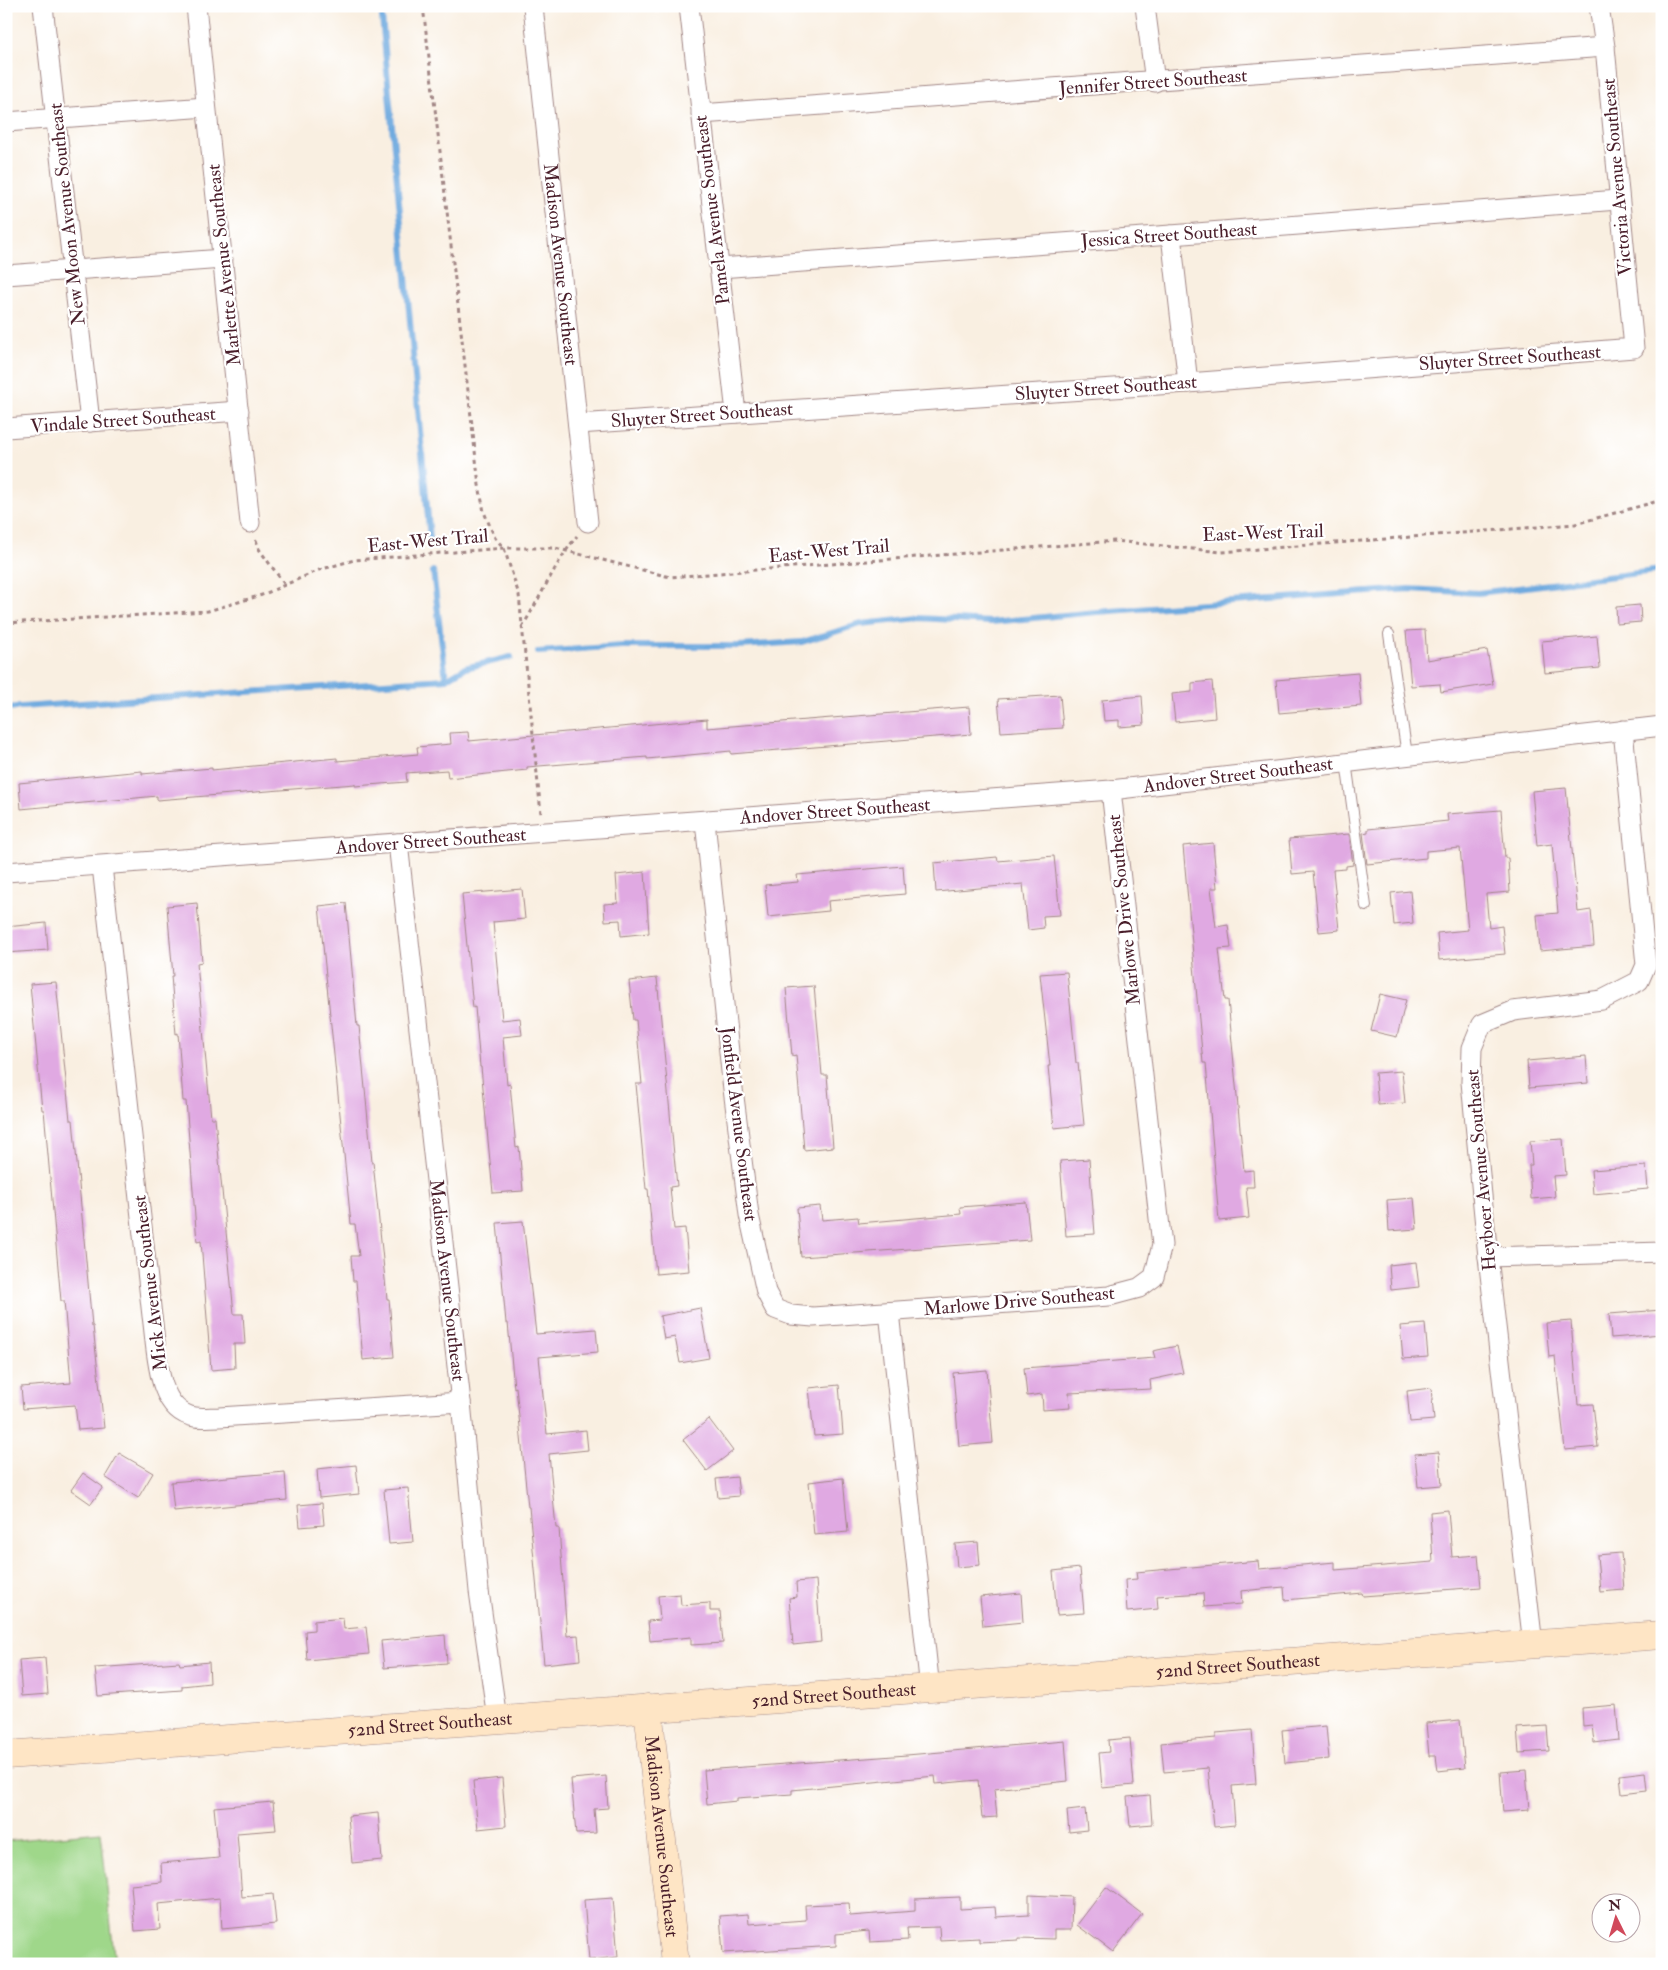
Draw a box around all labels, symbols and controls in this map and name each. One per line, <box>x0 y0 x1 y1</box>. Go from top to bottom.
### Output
street label: Jennifer Street Southeast <box>1057 63 1248 101</box>
street label: Victoria Avenue Southeast <box>1596 77 1638 277</box>
street label: New Moon Avenue Southeast <box>43 102 91 326</box>
street label: Pamela Avenue Southeast <box>688 114 736 306</box>
street label: Madison Avenue Southeast <box>538 162 583 367</box>
street label: Marlette Avenue Southeast <box>201 163 247 367</box>
street label: Jessica Street Southeast <box>1079 217 1258 253</box>
street label: Sluyter Street Southeast <box>1418 340 1602 376</box>
street label: Sluyter Street Southeast <box>1014 370 1198 406</box>
street label: Sluyter Street Southeast <box>610 397 794 433</box>
street label: Vindale Street Southeast <box>29 402 217 438</box>
street label: East-West Trail <box>1202 519 1324 547</box>
street label: East-West Trail <box>367 524 490 558</box>
street label: East-West Trail <box>768 534 891 568</box>
street label: Andover Street Southeast <box>1141 751 1334 799</box>
street label: Andover Street Southeast <box>738 792 931 830</box>
street label: Marlowe Drive Southeast <box>1102 813 1146 1007</box>
street label: Andover Street Southeast <box>334 822 527 860</box>
street label: Jonfield Avenue Southeast <box>715 1024 763 1223</box>
street label: Heyboer Avenue Southeast <box>1460 1068 1502 1272</box>
street label: Madison Avenue Southeast <box>424 1178 471 1382</box>
street label: Mick Avenue Southeast <box>127 1194 173 1372</box>
street label: Marlowe Drive Southeast <box>922 1281 1116 1321</box>
street label: 52nd Street Southeast <box>1155 1648 1321 1684</box>
street label: 52nd Street Southeast <box>751 1677 917 1713</box>
street label: 52nd Street Southeast <box>347 1706 513 1742</box>
street label: Madison Avenue Southeast <box>639 1734 684 1939</box>
north arrow <box>1590 1892 1640 1942</box>
text: N <box>1607 1896 1622 1915</box>

